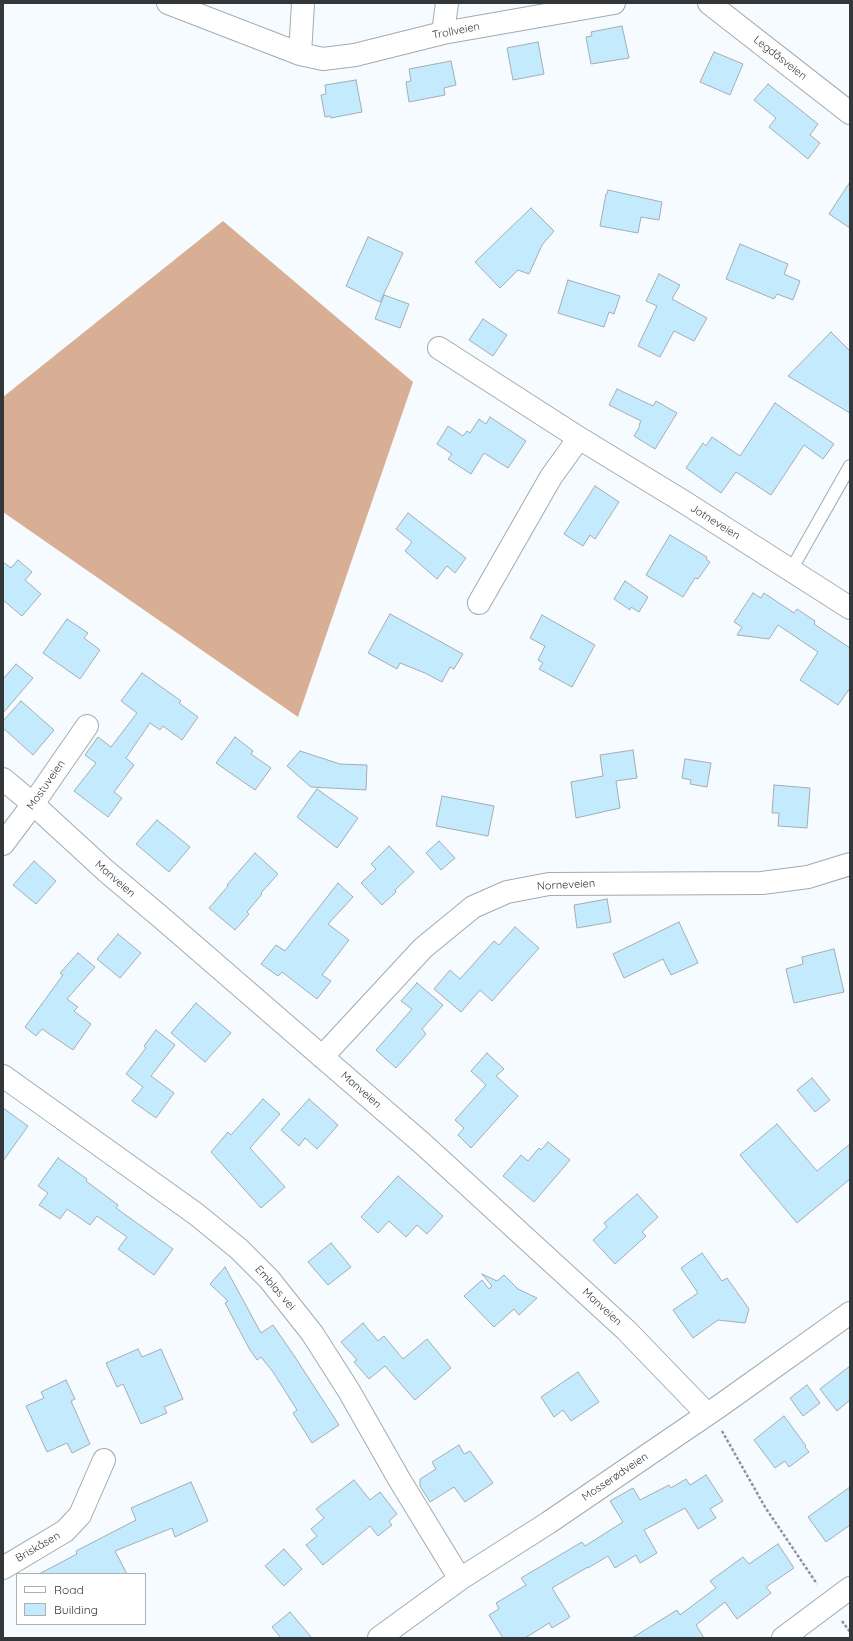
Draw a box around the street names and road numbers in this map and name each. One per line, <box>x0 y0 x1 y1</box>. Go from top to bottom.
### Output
street label: Trollveien <box>431 20 481 42</box>
street label: Legdåsveien <box>751 33 809 83</box>
street label: Jotneveien <box>688 502 742 542</box>
street label: Mostuveien <box>24 758 68 812</box>
street label: Manveien <box>92 858 138 900</box>
street label: Norneveien <box>537 877 595 893</box>
street label: Manveien <box>338 1069 384 1111</box>
street label: Emblas vei <box>252 1263 298 1313</box>
street label: Manveien <box>580 1285 624 1329</box>
street label: Mosserødveien <box>580 1450 650 1504</box>
street label: Briskåsen <box>13 1529 63 1565</box>

